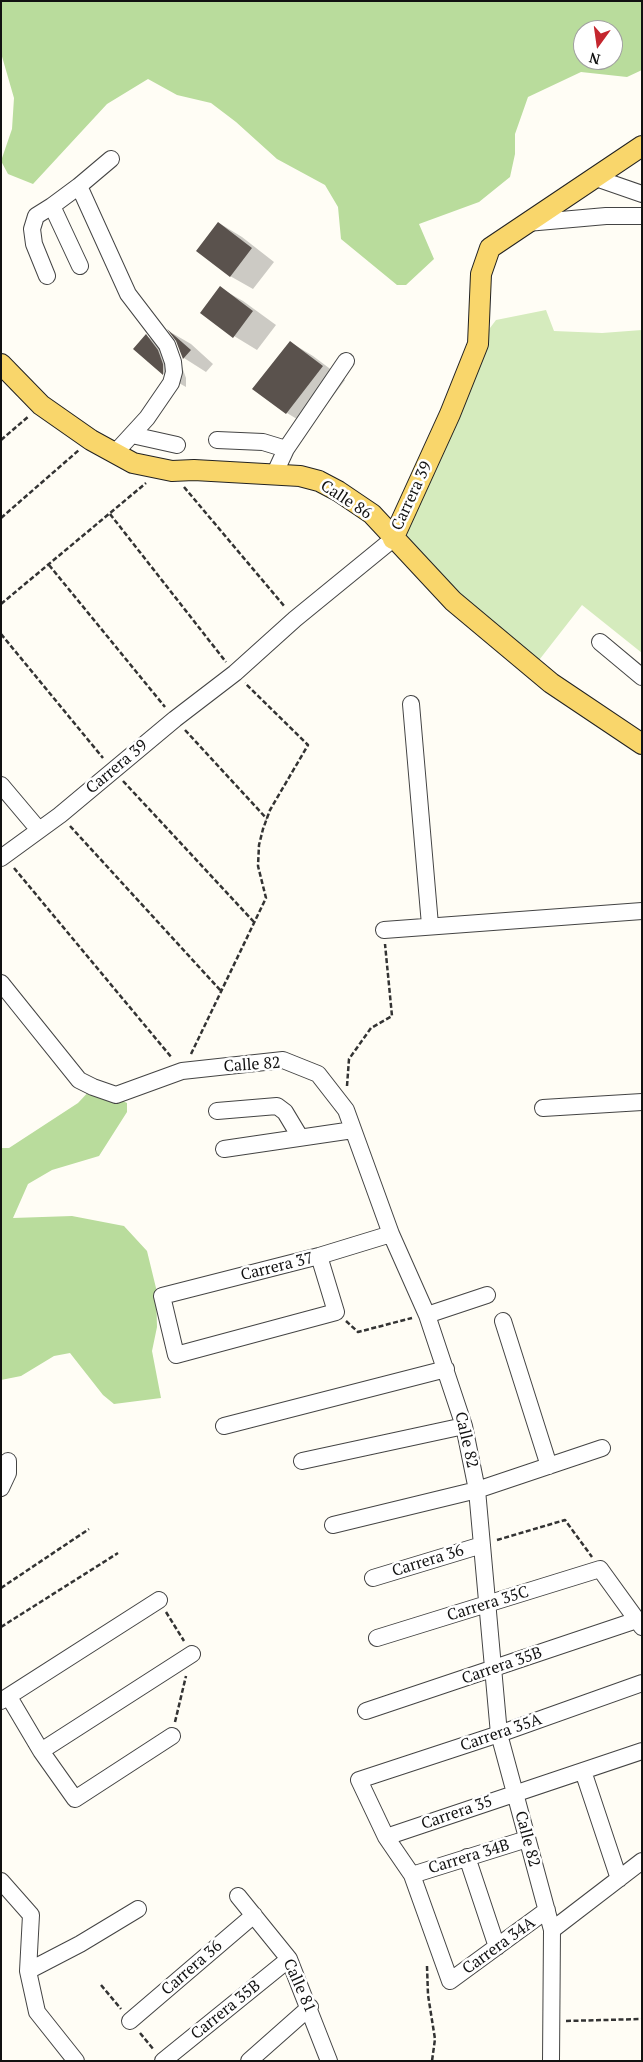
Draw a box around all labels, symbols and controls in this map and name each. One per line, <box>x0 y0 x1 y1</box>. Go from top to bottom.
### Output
north arrow <box>573 20 623 70</box>
text: N <box>587 49 602 70</box>
street label: Carrera 39 <box>388 458 436 534</box>
street label: Calle 86 <box>317 476 375 524</box>
street label: Carrera 39 <box>83 736 151 798</box>
street label: Calle 82 <box>223 1053 281 1077</box>
street label: Carrera 37 <box>239 1249 315 1285</box>
street label: Calle 82 <box>450 1410 482 1470</box>
street label: Carrera 36 <box>390 1541 466 1581</box>
street label: Carrera 35C <box>445 1583 531 1625</box>
street label: Carrera 35B <box>459 1643 545 1689</box>
street label: Carrera 35A <box>458 1710 544 1756</box>
street label: Carrera 35 <box>419 1792 495 1834</box>
street label: Calle 82 <box>510 1809 544 1869</box>
street label: Carrera 34B <box>426 1836 512 1878</box>
street label: Carrera 34A <box>459 1913 539 1979</box>
street label: Carrera 36 <box>158 1937 226 1999</box>
street label: Calle 81 <box>279 1956 319 2016</box>
street label: Carrera 35B <box>187 1976 265 2044</box>

